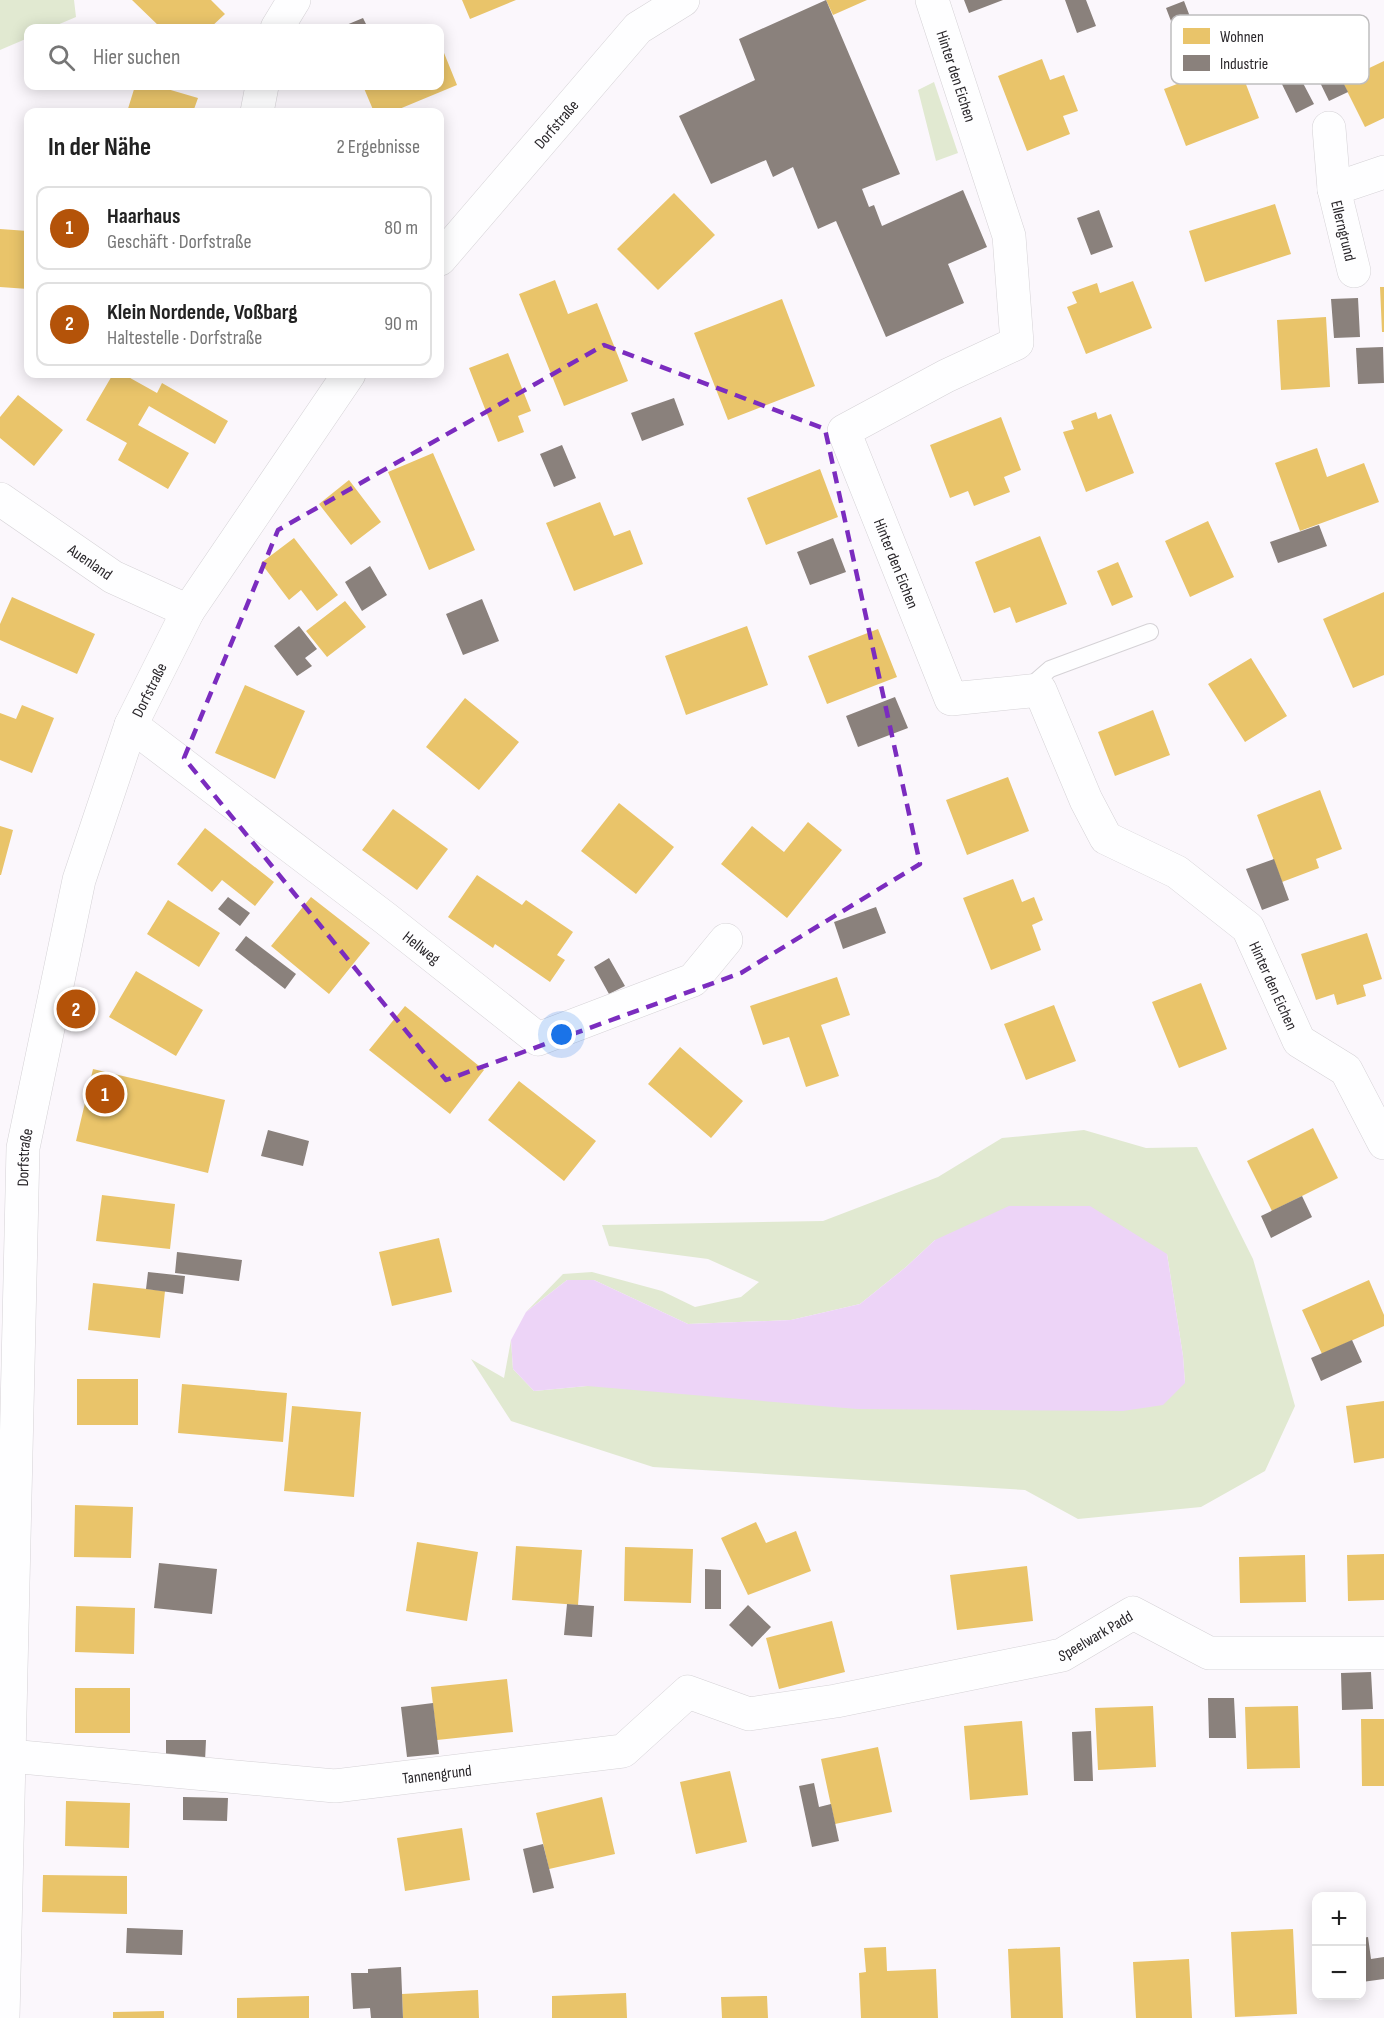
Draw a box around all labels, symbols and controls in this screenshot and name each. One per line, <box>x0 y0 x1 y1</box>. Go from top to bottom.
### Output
legend <box>1171 15 1369 84</box>
search box <box>24 24 444 90</box>
street label: Hinter den Eichen <box>932 28 979 125</box>
text: Wohnen <box>1220 28 1264 47</box>
icon: search <box>45 41 78 74</box>
text: Hier suchen <box>93 44 181 71</box>
text: Industrie <box>1220 55 1268 74</box>
street label: Dorfstraße <box>531 97 583 153</box>
text: In der Nähe <box>48 132 151 163</box>
text: 2 Ergebnisse <box>336 135 420 159</box>
street label: Ellerngrund <box>1326 199 1359 263</box>
text: Haarhaus <box>107 203 180 230</box>
text: 1 <box>66 216 73 240</box>
text: 80 m <box>384 216 418 240</box>
text: Geschäft · Dorfstraße <box>107 230 251 254</box>
text: Klein Nordende, Voßbarg <box>107 299 297 326</box>
text: 2 <box>65 312 74 336</box>
text: 90 m <box>384 312 418 336</box>
text: Haltestelle · Dorfstraße <box>107 326 262 350</box>
street label: Hinter den Eichen <box>869 516 922 611</box>
street label: Auenland <box>63 540 115 585</box>
street label: Dorfstraße <box>128 660 172 721</box>
street label: Hellweg <box>398 928 443 969</box>
street label: Hinter den Eichen <box>1244 939 1301 1033</box>
pin: 2 <box>56 986 96 1032</box>
your location <box>547 1020 576 1049</box>
pin: 1 <box>86 1072 124 1116</box>
street label: Dorfstraße <box>14 1127 38 1187</box>
street label: Speelwark Padd <box>1057 1607 1137 1666</box>
street label: Tannengrund <box>401 1761 473 1789</box>
map controls <box>1312 1892 1366 2000</box>
button: + <box>1312 1892 1366 1946</box>
button: − <box>1312 1946 1366 2000</box>

